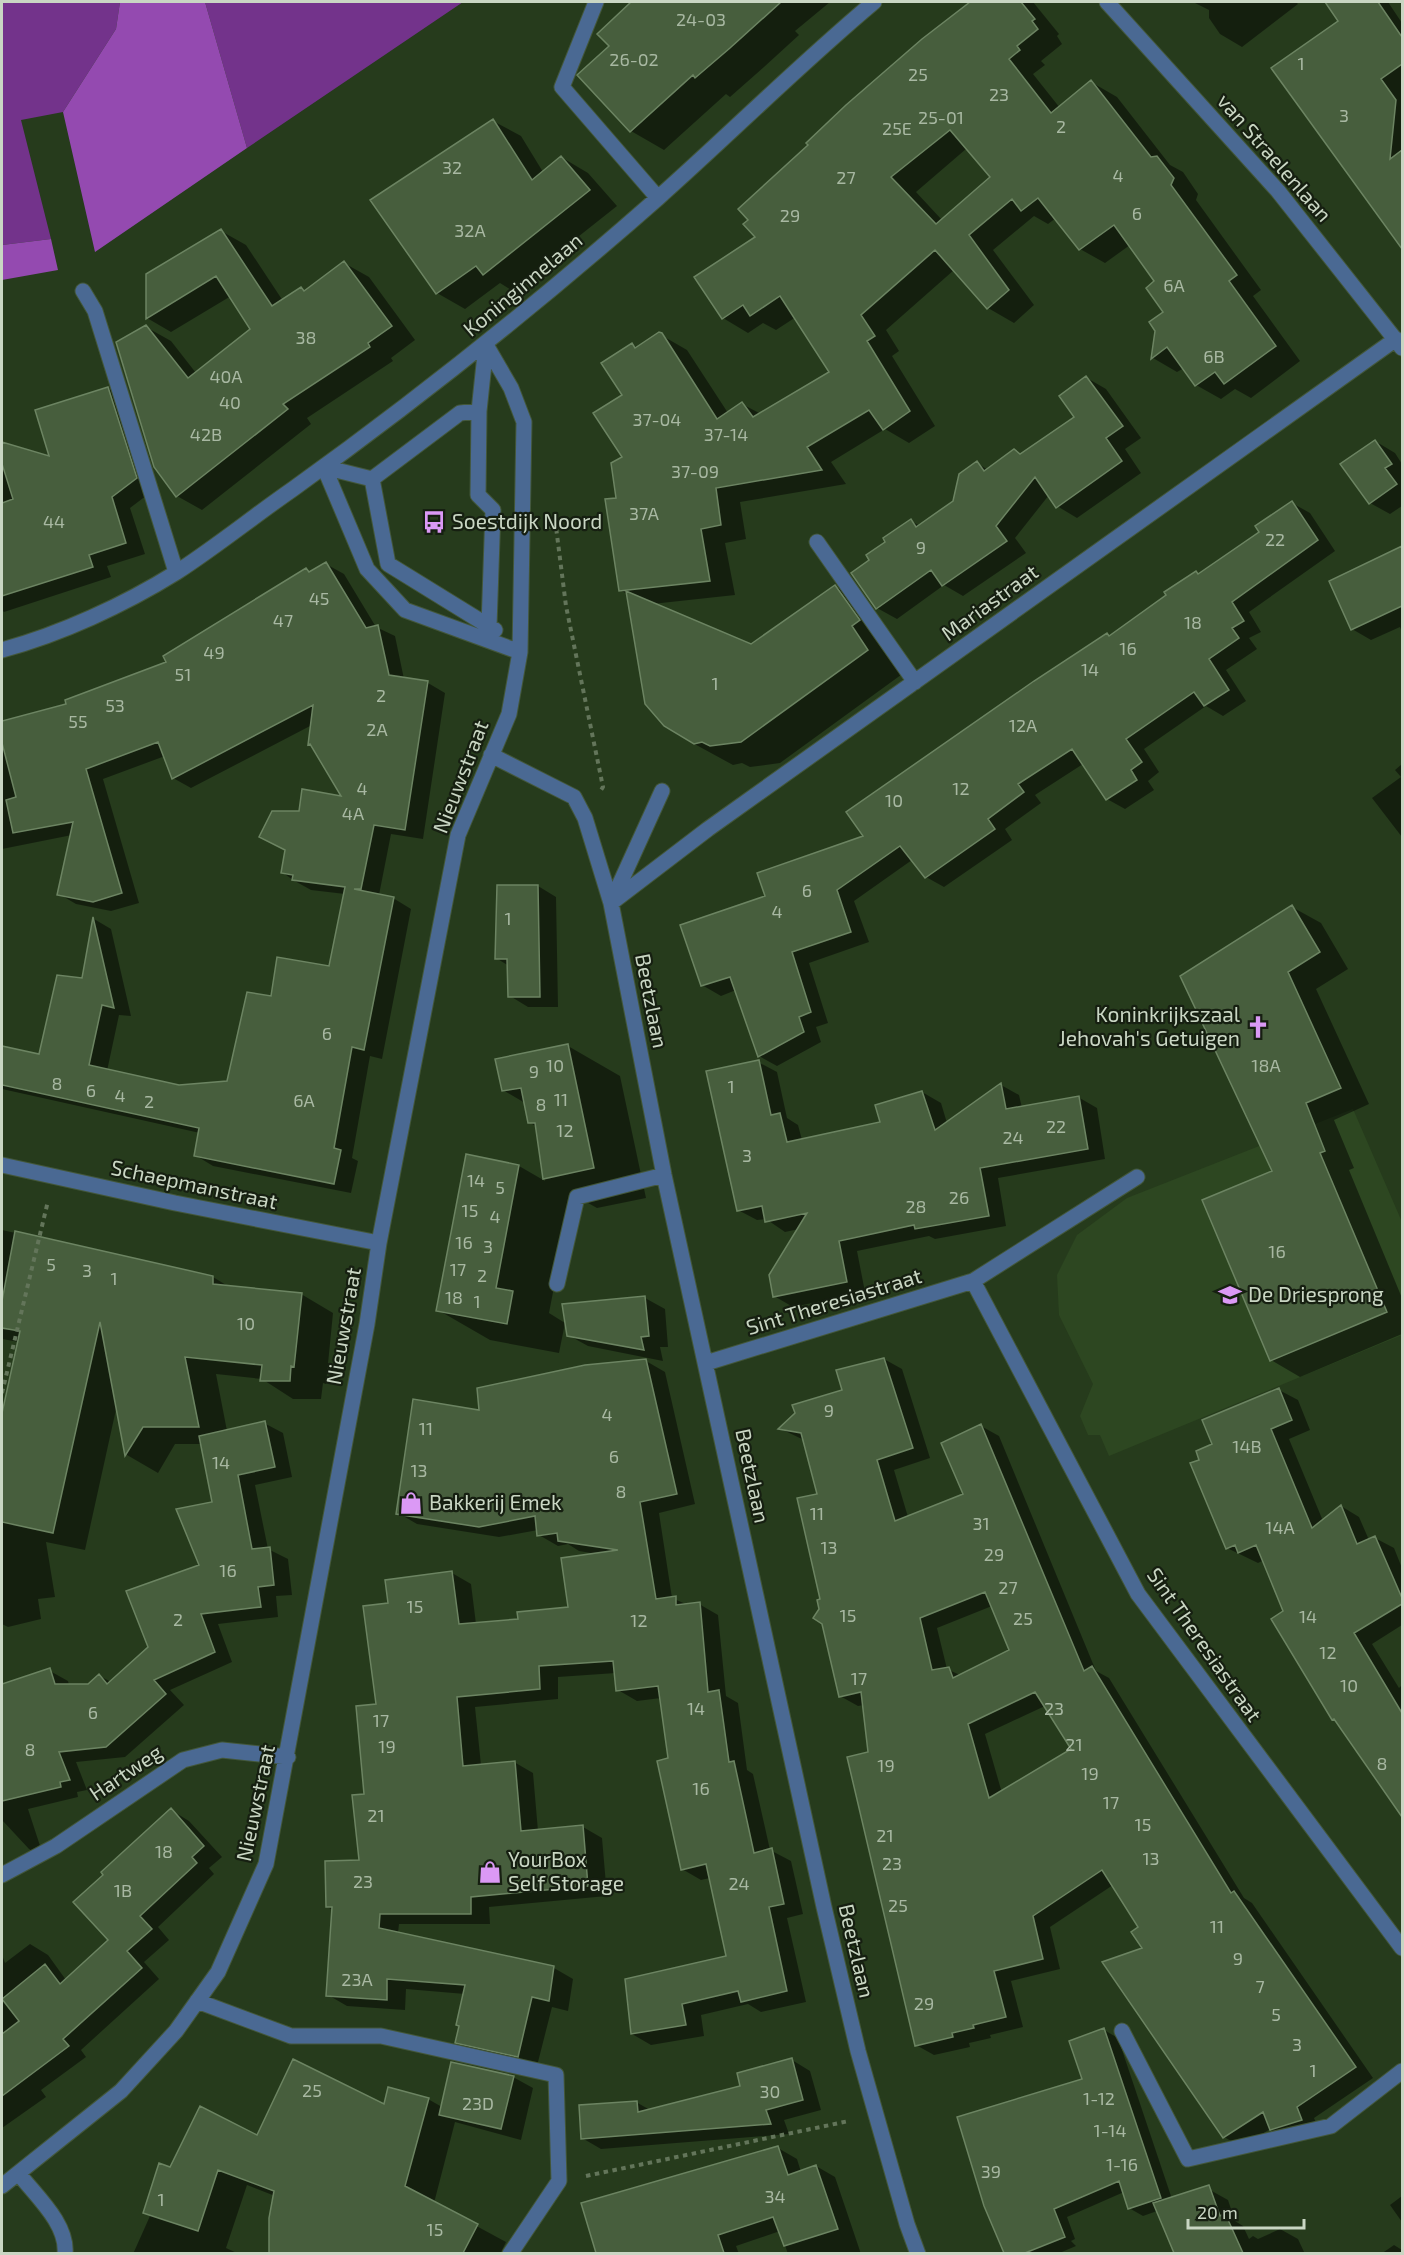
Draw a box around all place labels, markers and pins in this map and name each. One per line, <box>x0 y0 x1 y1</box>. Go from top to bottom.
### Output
place label: Soestdijk Noord <box>452 508 602 534</box>
bus stop icon: Soestdijk Noord <box>421 509 447 535</box>
place label: Koninkrijkszaal Jehovah's Getuigen <box>1059 1001 1241 1050</box>
church icon: Koninkrijkszaal Jehovah's Getuigen <box>1245 1014 1271 1040</box>
place label: De Driesprong <box>1248 1281 1384 1306</box>
school or university icon: De Driesprong <box>1217 1282 1243 1308</box>
place label: Bakkerij Emek <box>429 1489 562 1515</box>
shop icon: Bakkerij Emek <box>398 1490 424 1516</box>
place label: YourBox Self Storage <box>508 1846 624 1895</box>
shop icon: YourBox Self Storage <box>477 1859 503 1885</box>

